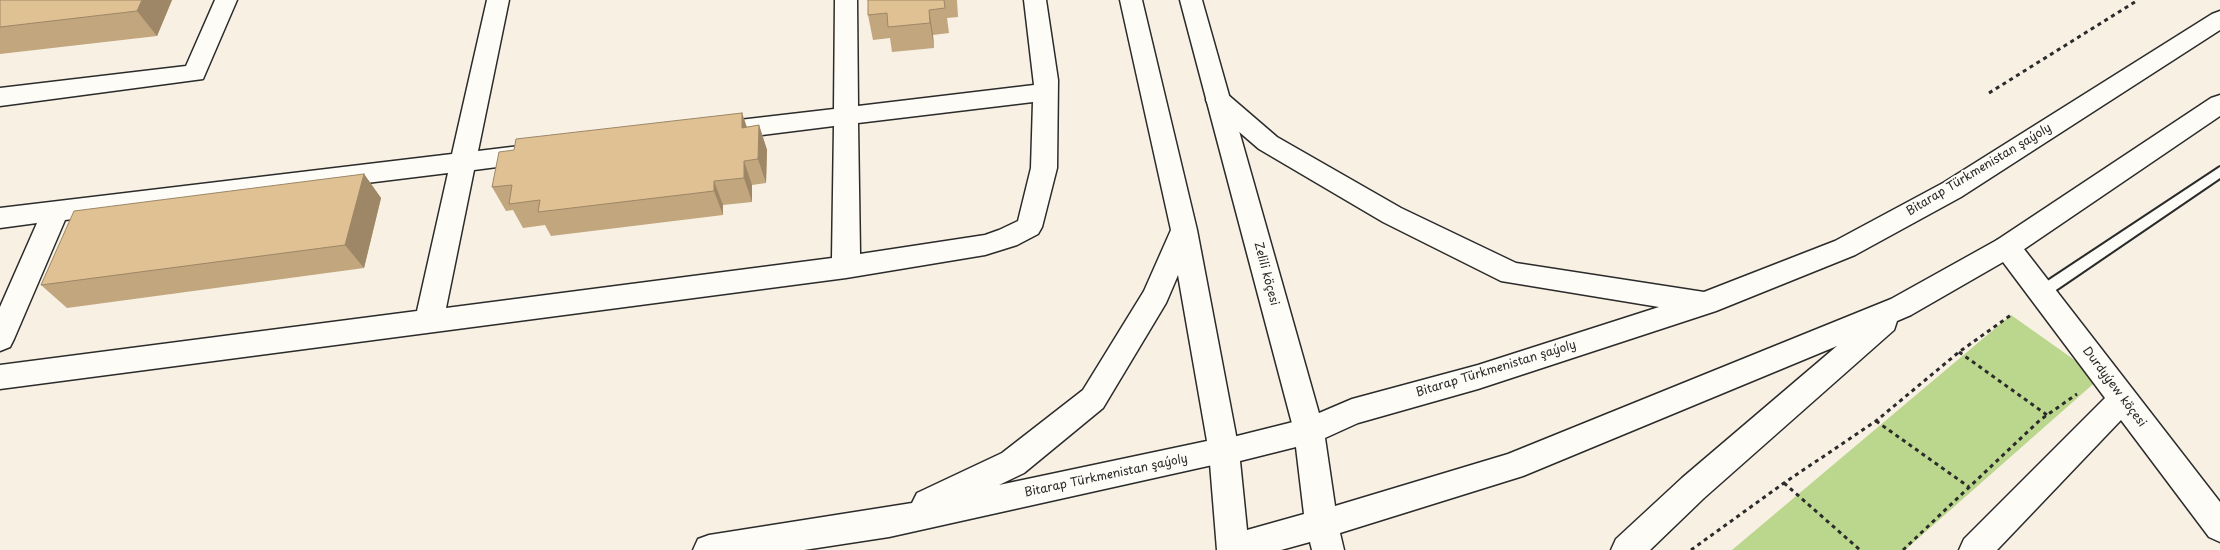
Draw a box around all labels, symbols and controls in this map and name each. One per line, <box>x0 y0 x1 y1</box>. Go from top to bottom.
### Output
street label: Bitarap Türkmenistan şaýoly <box>1904 121 2054 219</box>
street label: Zelili köçesi <box>1251 241 1281 307</box>
street label: Bitarap Türkmenistan şaýoly <box>1414 338 1578 400</box>
street label: Durdyýew köçesi <box>2079 344 2149 430</box>
street label: Bitarap Türkmenistan şaýoly <box>1023 452 1189 500</box>

